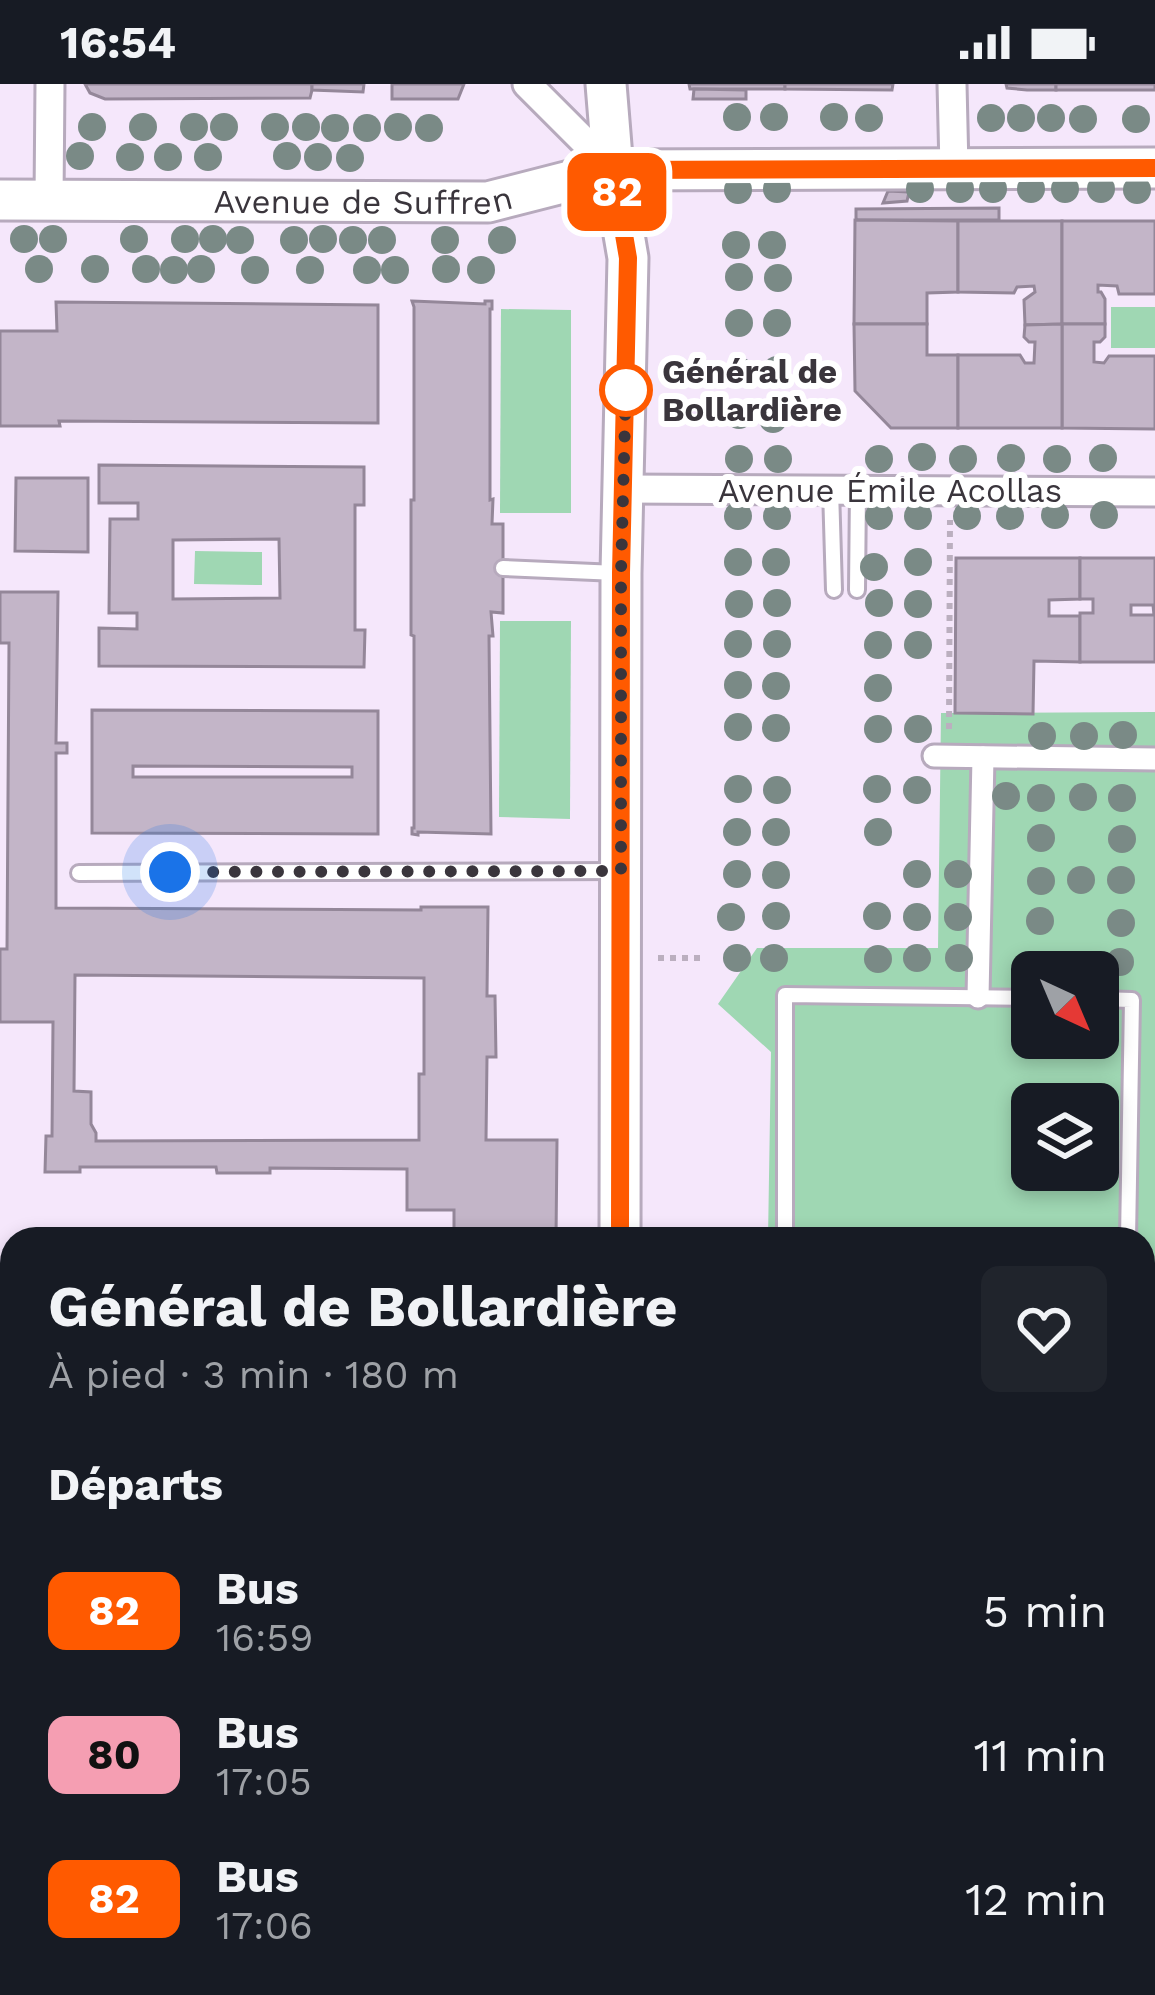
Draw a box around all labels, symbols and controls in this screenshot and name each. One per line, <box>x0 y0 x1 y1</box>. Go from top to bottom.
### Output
text: 16:54 <box>60 16 176 69</box>
line badge: 82 <box>563 153 671 231</box>
text: 82 <box>591 167 643 216</box>
street label: Avenue de Suffren <box>214 178 517 222</box>
place label: Général de Bollardière <box>662 352 842 429</box>
marker: Général de Bollardière <box>601 365 651 415</box>
street label: Avenue Émile Acollas <box>718 471 1062 510</box>
your location <box>140 842 200 902</box>
north arrow <box>1011 951 1119 1059</box>
map controls <box>1011 951 1119 1191</box>
button: layers <box>1011 1083 1119 1191</box>
button: heart <box>981 1266 1107 1392</box>
text: Général de Bollardière <box>48 1273 677 1340</box>
text: À pied · 3 min · 180 m <box>48 1352 459 1397</box>
text: Départs <box>48 1458 223 1511</box>
text: Bus <box>216 1562 299 1615</box>
text: 5 min <box>983 1585 1107 1638</box>
text: 82 <box>88 1586 140 1635</box>
text: 16:59 <box>216 1615 313 1660</box>
text: Bus <box>216 1706 299 1759</box>
text: 11 min <box>974 1729 1107 1782</box>
text: 80 <box>87 1730 141 1779</box>
text: 17:05 <box>216 1759 312 1804</box>
text: Bus <box>216 1850 299 1903</box>
text: 12 min <box>965 1873 1107 1926</box>
text: 82 <box>88 1874 140 1923</box>
text: 17:06 <box>216 1903 313 1948</box>

